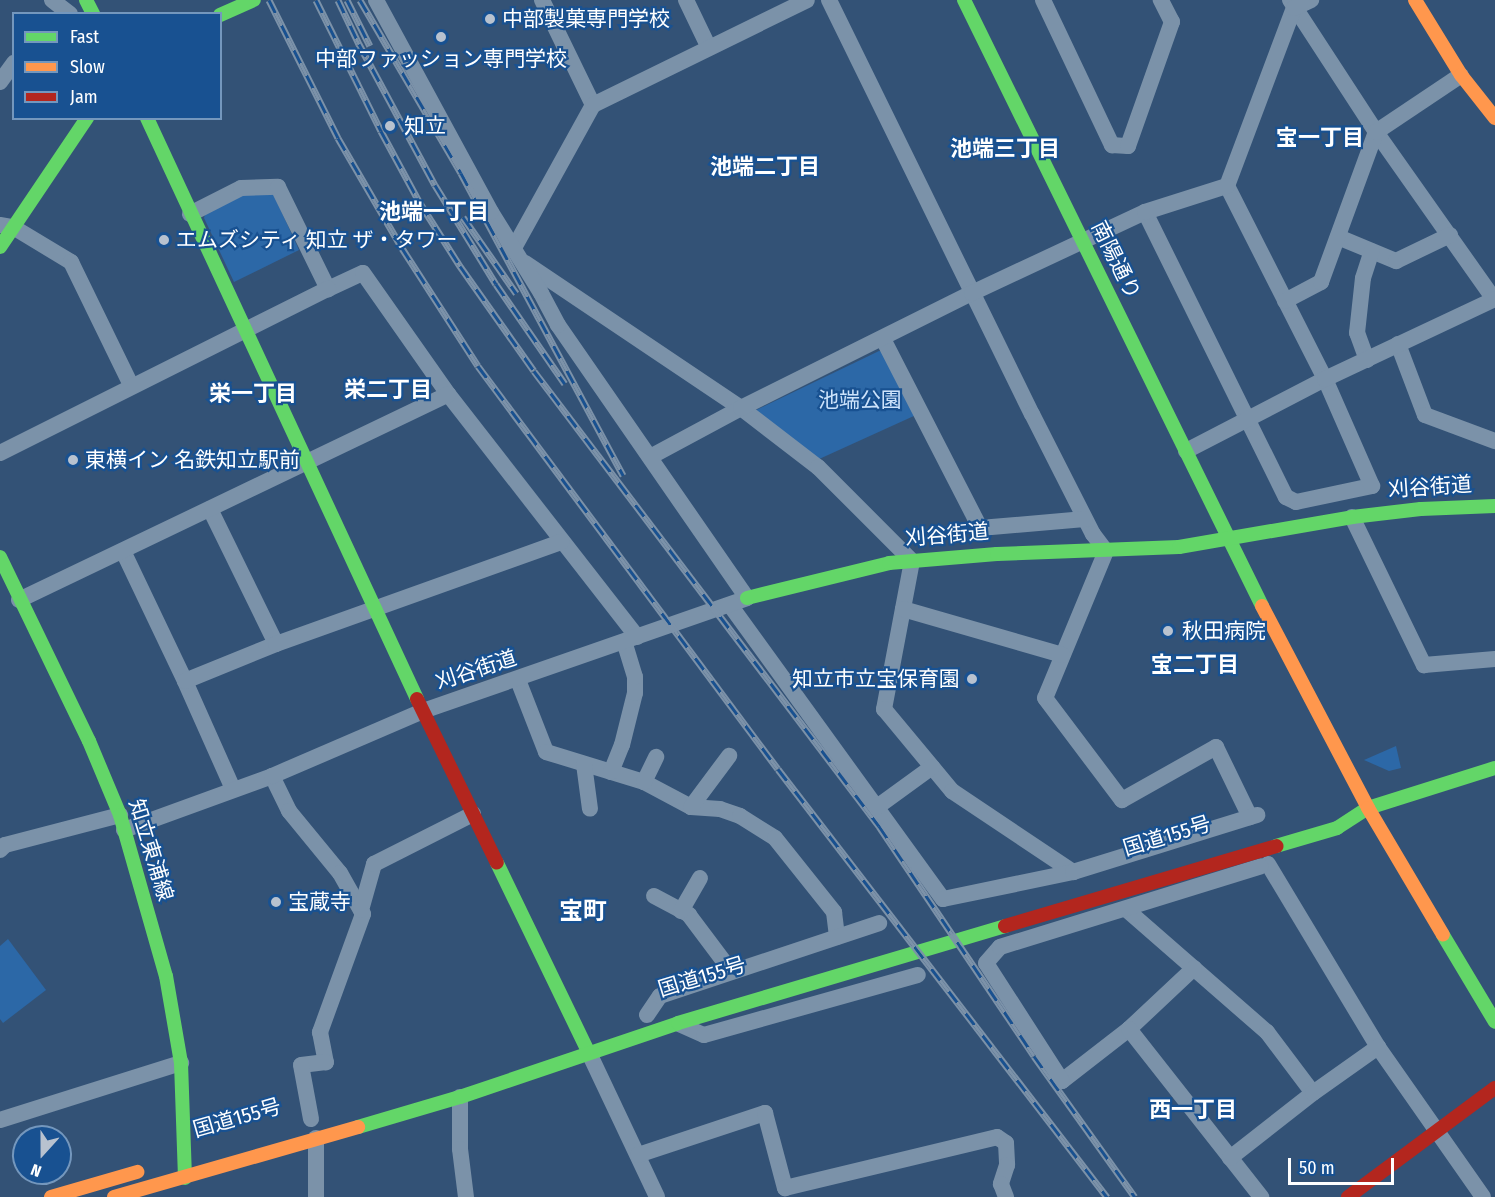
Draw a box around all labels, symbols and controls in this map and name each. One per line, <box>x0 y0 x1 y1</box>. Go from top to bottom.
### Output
place label: 中部製菓専門学校 <box>502 6 670 32</box>
legend <box>12 12 222 120</box>
marker: 中部製菓専門学校 <box>483 12 497 26</box>
text: Fast <box>70 26 99 48</box>
marker: 中部ファッション専門学校 <box>434 30 448 44</box>
place label: 中部ファッション専門学校 <box>315 46 567 72</box>
text: Slow <box>70 56 105 78</box>
text: Jam <box>70 86 98 108</box>
place label: 知立 <box>404 113 446 139</box>
marker: 知立 <box>381 117 399 135</box>
district label: 宝一丁目 <box>1276 125 1364 151</box>
district label: 池端三丁目 <box>950 136 1060 162</box>
district label: 池端二丁目 <box>710 154 820 180</box>
district label: 池端一丁目 <box>379 199 489 225</box>
street label: 南陽通り <box>1086 217 1146 303</box>
place label: エムズシティ 知立 ザ・タワー <box>176 227 459 253</box>
marker: エムズシティ 知立 ザ・タワー <box>157 233 171 247</box>
district label: 栄二丁目 <box>344 377 432 403</box>
district label: 栄一丁目 <box>209 381 297 407</box>
park label: 池端公園 <box>818 387 902 413</box>
place label: 東横イン 名鉄知立駅前 <box>85 447 300 473</box>
marker: 東横イン 名鉄知立駅前 <box>66 453 80 467</box>
street label: 刈谷街道 <box>1387 472 1473 502</box>
street label: 刈谷街道 <box>904 519 990 551</box>
place label: 秋田病院 <box>1182 618 1266 644</box>
marker: 秋田病院 <box>1159 622 1177 640</box>
street label: 刈谷街道 <box>432 645 520 695</box>
district label: 宝二丁目 <box>1151 652 1239 678</box>
place label: 知立市立宝保育園 <box>792 666 960 692</box>
marker: 知立市立宝保育園 <box>965 672 979 686</box>
street label: 知立東浦線 <box>124 796 178 904</box>
street label: 国道155号 <box>1120 811 1214 861</box>
place label: 宝蔵寺 <box>288 889 351 915</box>
marker: 宝蔵寺 <box>269 895 283 909</box>
district label: 宝町 <box>559 898 607 926</box>
street label: 国道155号 <box>655 952 749 1002</box>
street label: 国道155号 <box>190 1093 284 1143</box>
district label: 西一丁目 <box>1149 1097 1237 1123</box>
north arrow <box>12 1125 72 1185</box>
scale bar <box>1291 1146 1398 1184</box>
text: 50 m <box>1299 1157 1335 1179</box>
text: N <box>28 1160 44 1181</box>

